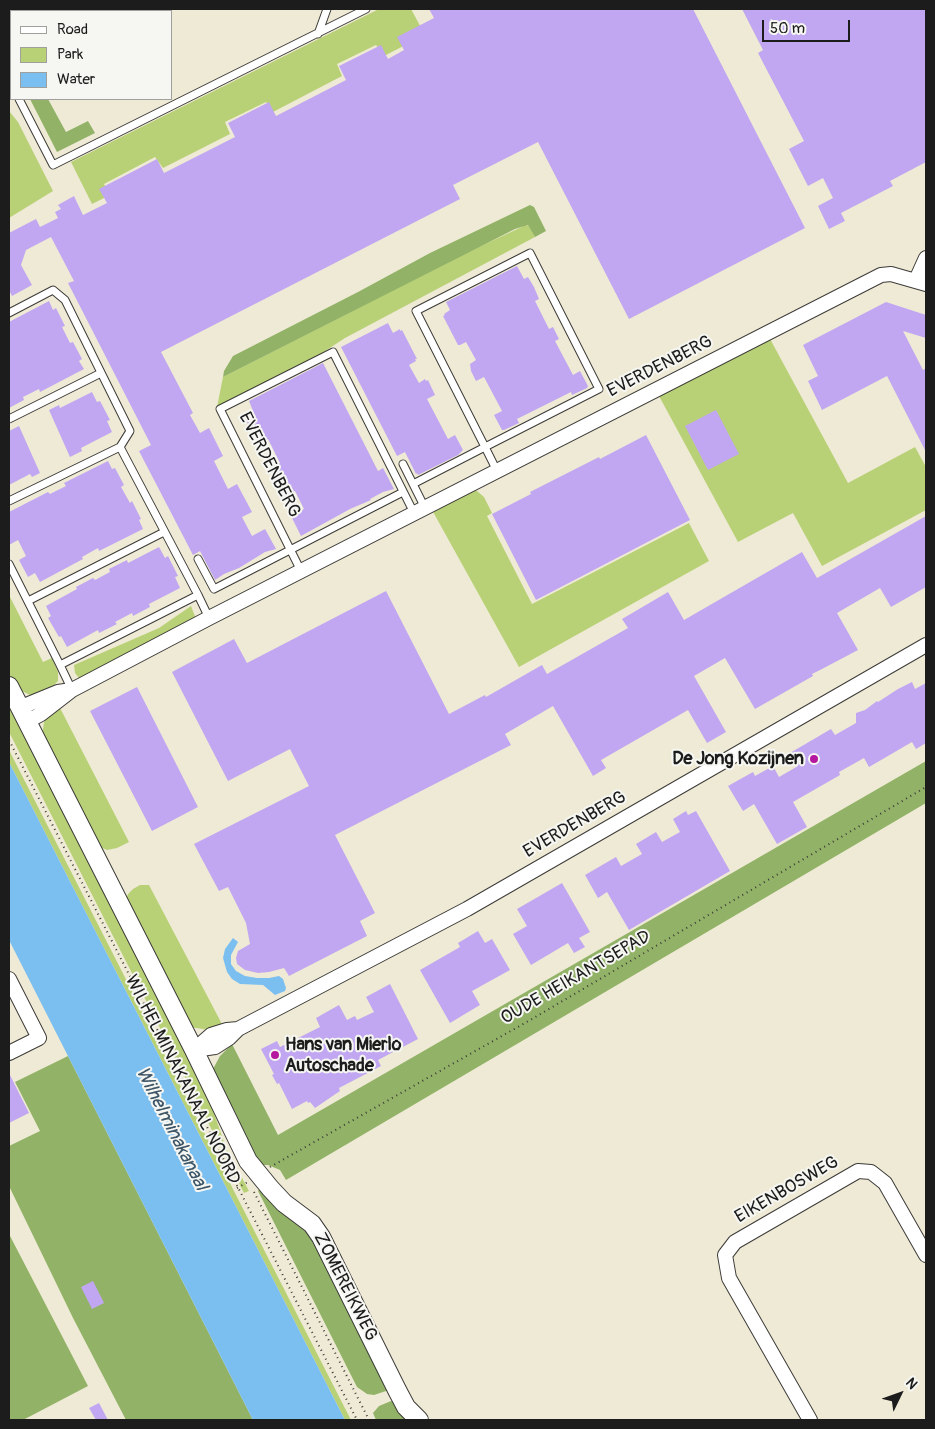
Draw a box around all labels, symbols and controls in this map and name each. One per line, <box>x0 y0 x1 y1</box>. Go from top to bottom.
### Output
legend <box>10 10 172 100</box>
scale bar <box>765 10 852 42</box>
text: 50 m <box>770 19 805 38</box>
text: Road <box>57 20 88 39</box>
text: Park <box>57 45 83 64</box>
text: Water <box>57 70 95 89</box>
street label: EVERDENBERG <box>604 331 716 403</box>
street label: EVERDENBERG <box>233 409 305 521</box>
place label: De Jong Kozijnen <box>672 748 804 770</box>
marker: De Jong Kozijnen <box>808 753 820 765</box>
street label: EVERDENBERG <box>520 787 630 863</box>
street label: OUDE HEIKANTSEPAD <box>497 926 655 1030</box>
street label: WILHELMINAKANAAL NOORD <box>120 972 244 1188</box>
place label: Hans van Mierlo Autoschade <box>285 1034 401 1076</box>
marker: Hans van Mierlo Autoschade <box>269 1049 281 1061</box>
water label: Wilhelminakanaal <box>130 1063 212 1195</box>
street label: EIKENBOSWEG <box>731 1152 843 1228</box>
street label: ZOMEREIKWEG <box>309 1229 381 1345</box>
north arrow <box>875 1369 925 1419</box>
text: N <box>902 1374 921 1393</box>

